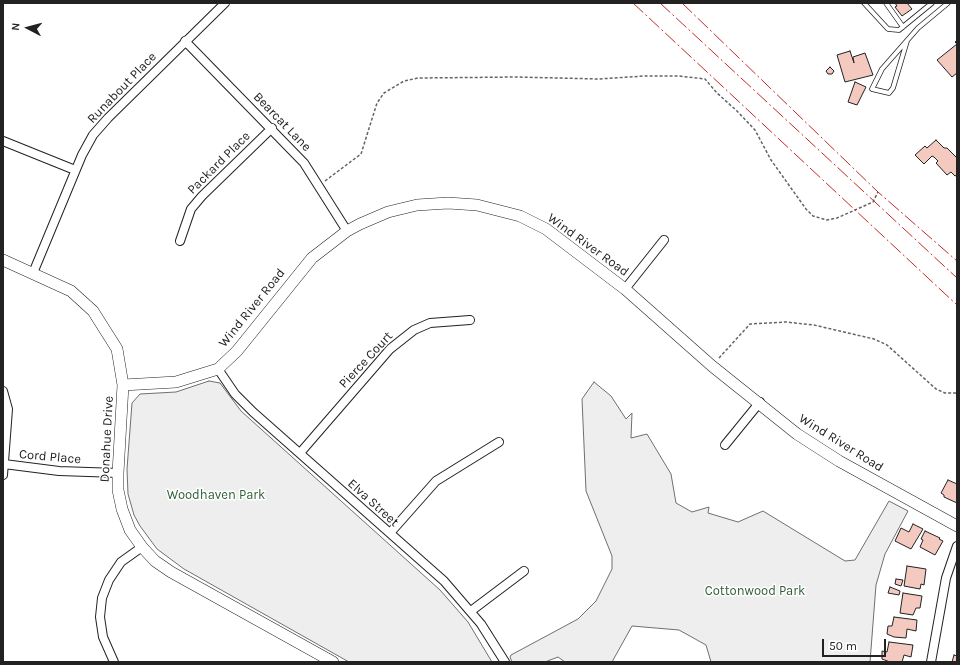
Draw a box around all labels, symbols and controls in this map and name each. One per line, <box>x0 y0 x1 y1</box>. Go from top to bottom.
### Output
north arrow <box>8 8 48 48</box>
text: N <box>9 22 22 31</box>
street label: Runabout Place <box>84 49 160 127</box>
street label: Bearcat Lane <box>250 89 314 155</box>
street label: Packard Place <box>184 128 254 198</box>
street label: Wind River Road <box>544 210 632 280</box>
street label: Wind River Road <box>215 265 289 351</box>
street label: Pierce Court <box>336 329 396 391</box>
street label: Donahue Drive <box>97 395 117 483</box>
street label: Wind River Road <box>796 411 886 475</box>
street label: Cord Place <box>18 447 82 467</box>
street label: Elva Street <box>344 476 402 530</box>
park label: Woodhaven Park <box>167 487 265 503</box>
park label: Cottonwood Park <box>705 583 805 599</box>
scale bar <box>824 631 888 657</box>
text: 50 m <box>829 639 857 653</box>

